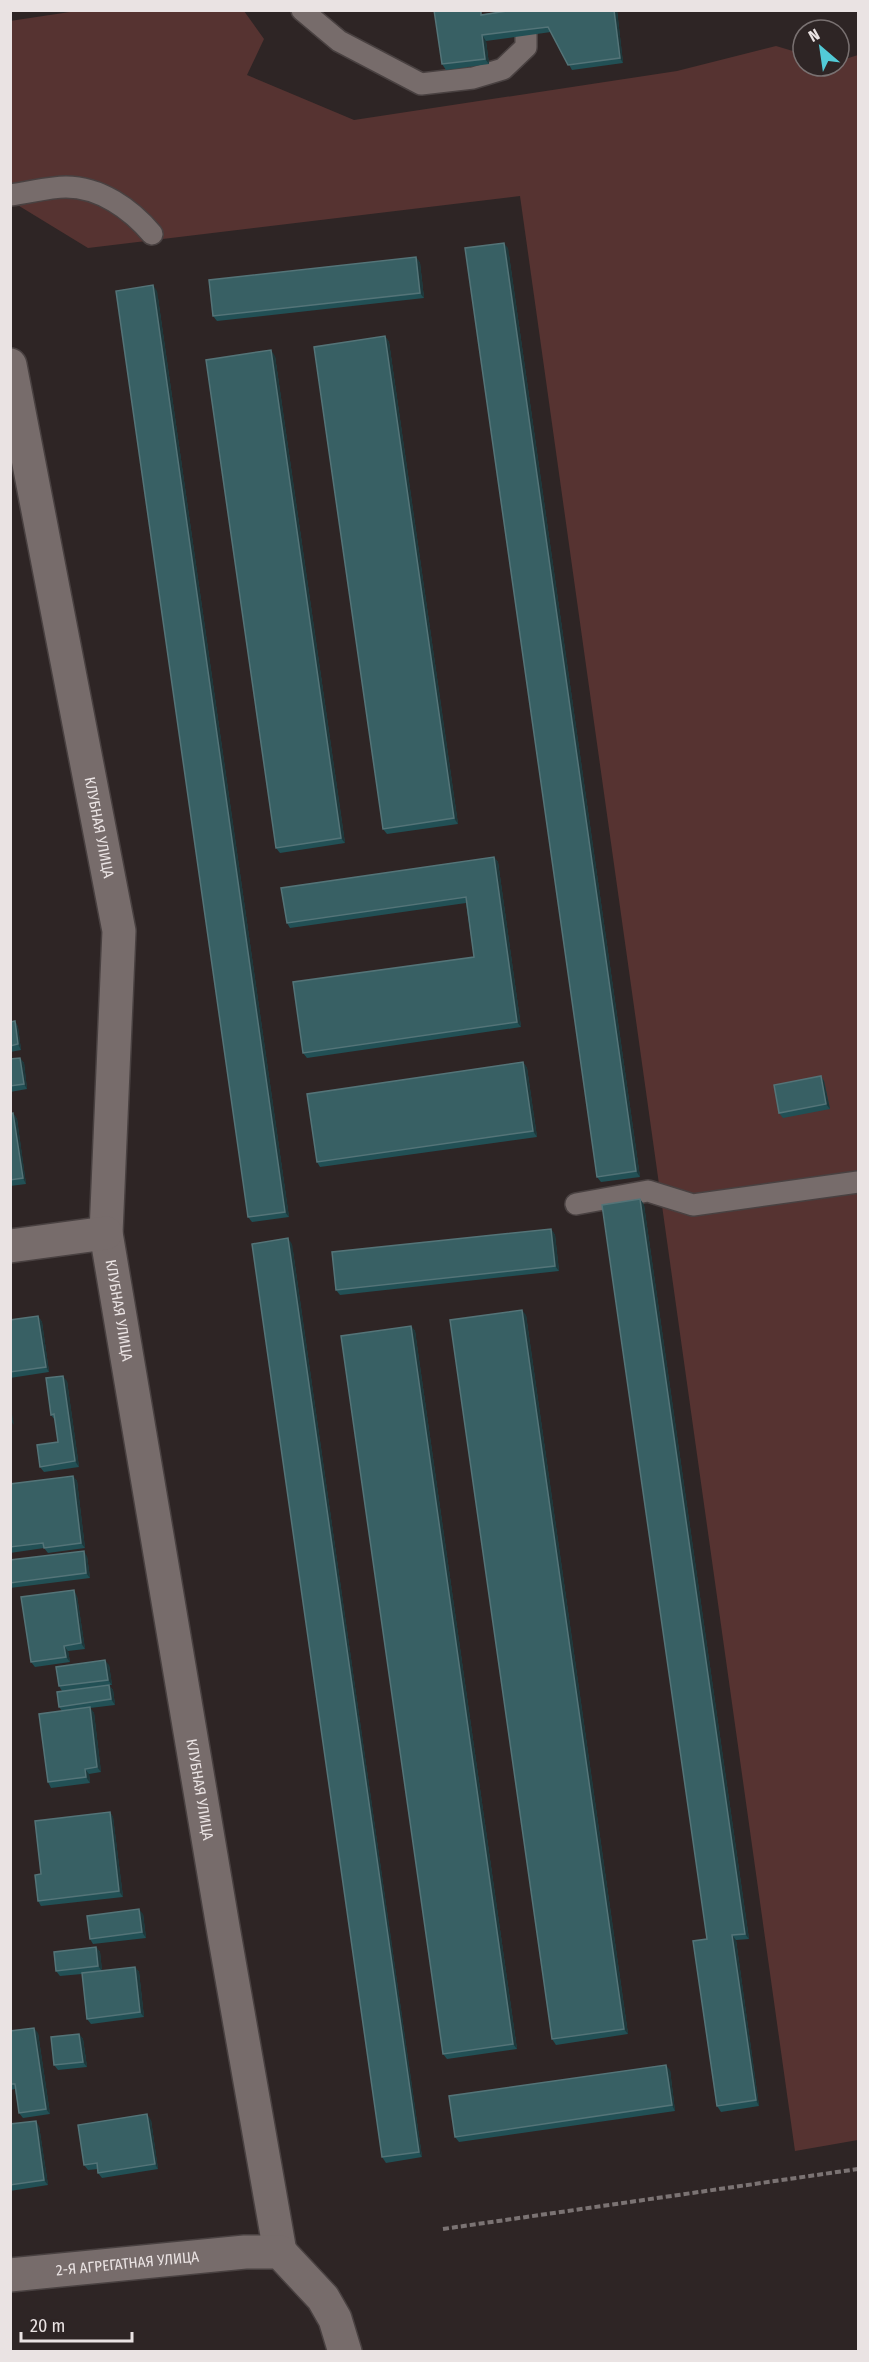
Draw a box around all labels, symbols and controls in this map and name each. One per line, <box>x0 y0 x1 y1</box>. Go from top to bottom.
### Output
north arrow <box>791 18 851 78</box>
text: N <box>805 25 823 46</box>
street label: КЛУБНАЯ УЛИЦА <box>81 775 118 880</box>
street label: КЛУБНАЯ УЛИЦА <box>102 1258 136 1362</box>
street label: КЛУБНАЯ УЛИЦА <box>182 1737 217 1842</box>
street label: 2-Я АГРЕГАТНАЯ УЛИЦА <box>55 2248 200 2279</box>
scale bar <box>21 2305 132 2343</box>
text: 20 m <box>30 2315 65 2337</box>

